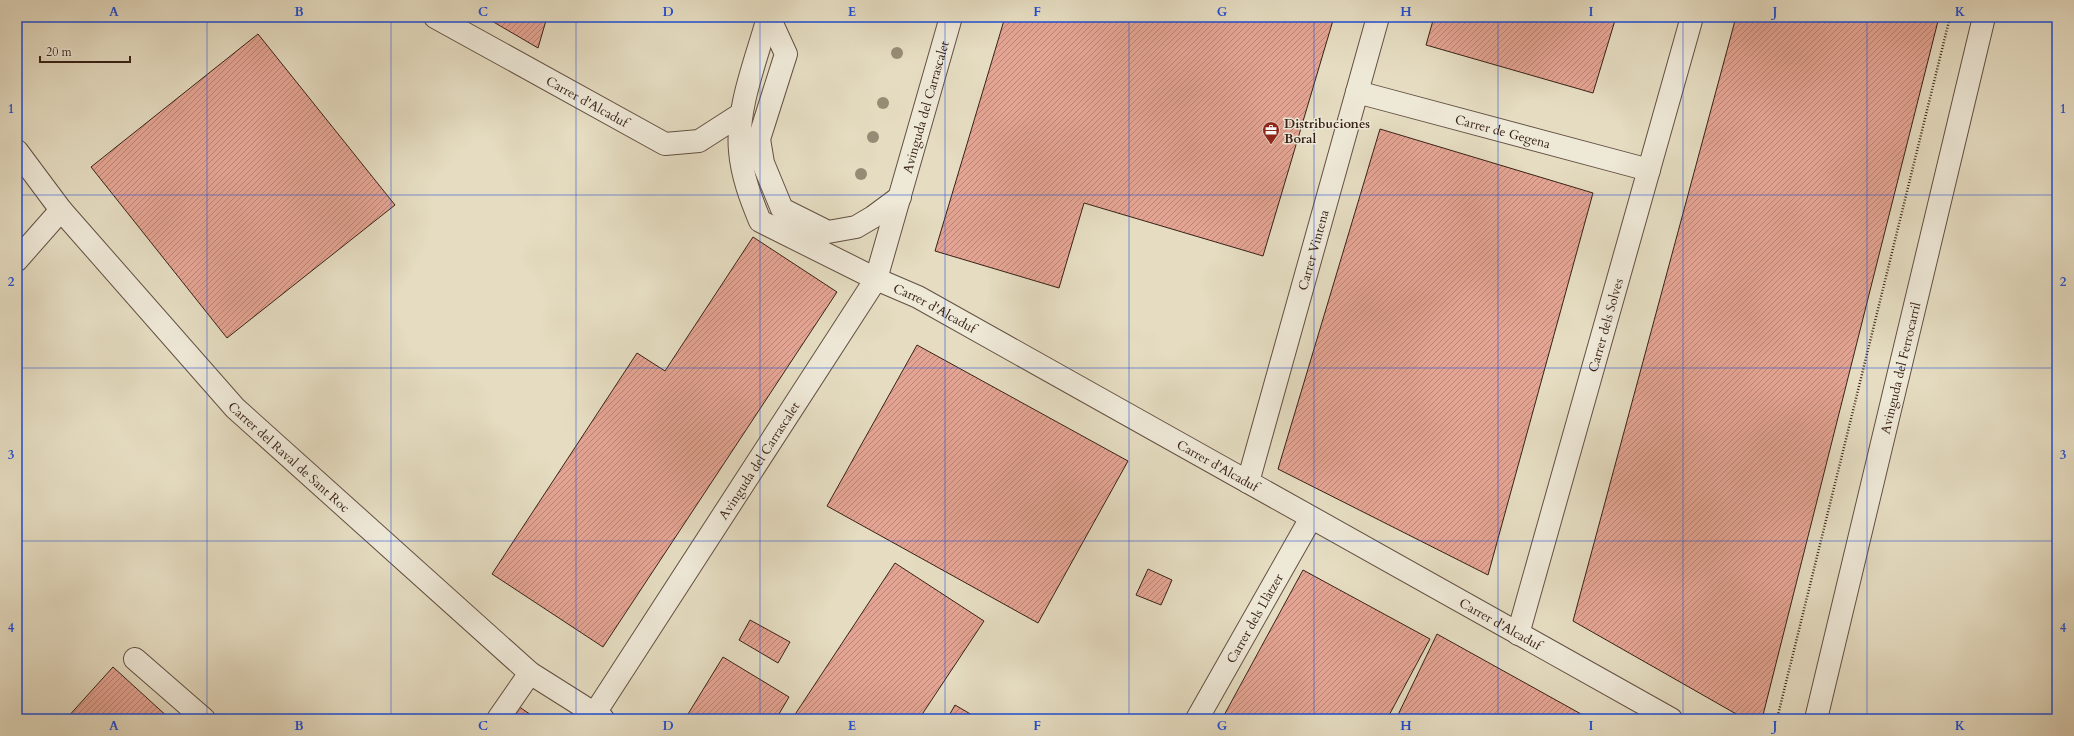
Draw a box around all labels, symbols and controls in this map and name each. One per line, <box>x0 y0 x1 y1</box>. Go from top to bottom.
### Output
text: A <box>109 3 119 21</box>
text: B <box>294 3 304 21</box>
text: C <box>478 3 488 21</box>
text: D <box>662 3 674 21</box>
text: E <box>848 3 856 21</box>
text: F <box>1033 3 1041 21</box>
text: G <box>1217 3 1228 21</box>
text: H <box>1400 3 1412 21</box>
text: I <box>1588 3 1594 21</box>
text: J <box>1771 3 1778 21</box>
text: K <box>1955 3 1966 21</box>
scale bar <box>40 38 130 64</box>
street label: Avinguda del Carrascalet <box>899 39 954 176</box>
text: 20 m <box>46 44 73 60</box>
street label: Carrer d'Alcaduf <box>543 72 633 133</box>
text: 1 <box>8 100 14 118</box>
text: 1 <box>2060 100 2066 118</box>
street label: Carrer de Gegena <box>1453 111 1553 153</box>
place label: Distribuciones Boral <box>1284 115 1370 148</box>
office icon: Distribuciones Boral <box>1261 120 1281 145</box>
street label: Carrer Vintena <box>1294 207 1334 292</box>
text: 2 <box>8 273 15 291</box>
text: 2 <box>2060 273 2067 291</box>
street label: Carrer dels Solves <box>1584 276 1628 374</box>
street label: Carrer d'Alcaduf <box>890 279 981 339</box>
street label: Avinguda del Ferrocarril <box>1877 300 1926 436</box>
street label: Carrer del Raval de Sant Roc <box>223 398 353 517</box>
street label: Avinguda del Carrascalet <box>715 399 804 523</box>
street label: Carrer d'Alcaduf <box>1173 436 1263 497</box>
text: 3 <box>8 446 15 464</box>
text: 3 <box>2060 446 2067 464</box>
street label: Carrer dels Llàtzer <box>1222 570 1288 667</box>
street label: Carrer d'Alcaduf <box>1456 594 1546 656</box>
text: 4 <box>8 619 15 637</box>
text: 4 <box>2060 619 2067 637</box>
text: A <box>109 717 119 735</box>
text: B <box>294 717 304 735</box>
text: C <box>478 717 488 735</box>
text: D <box>662 717 674 735</box>
text: E <box>848 717 856 735</box>
text: F <box>1033 717 1041 735</box>
text: G <box>1217 717 1228 735</box>
text: H <box>1400 717 1412 735</box>
text: I <box>1588 717 1594 735</box>
text: J <box>1771 717 1778 735</box>
text: K <box>1955 717 1966 735</box>

